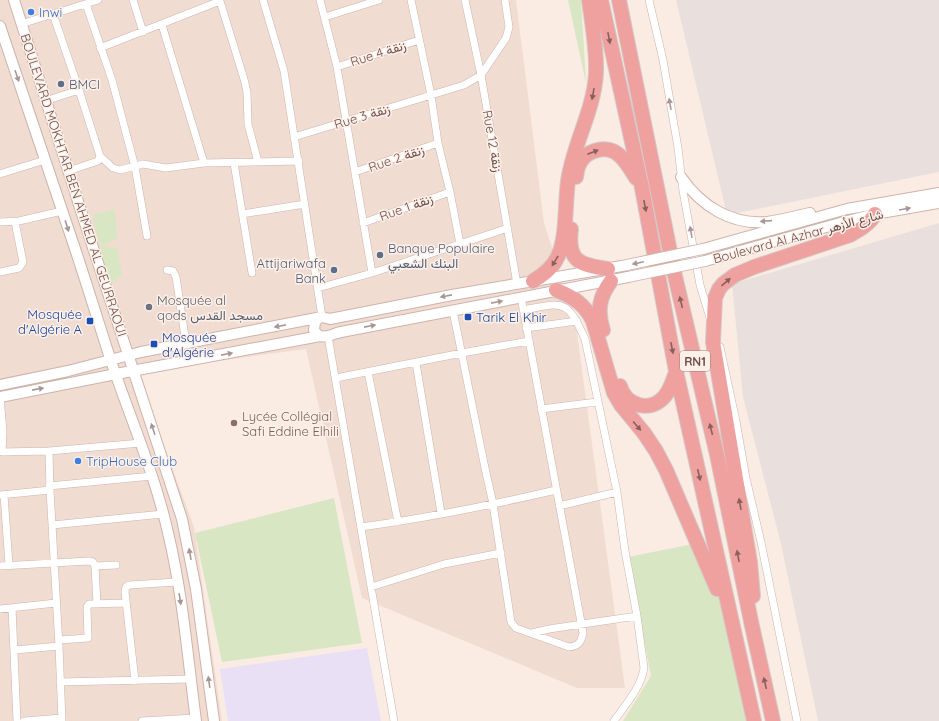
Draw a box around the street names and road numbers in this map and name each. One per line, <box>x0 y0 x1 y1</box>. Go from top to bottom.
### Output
street label: BOULEVARD MOKHTAR BEN AHMED AL GEURRAOUI <box>17 32 131 338</box>
street label: Rue 4 زنقة <box>348 36 408 70</box>
street label: Rue 3 زنقة <box>332 100 392 133</box>
street label: Rue 12 زنقة <box>479 109 506 174</box>
street label: Rue 2 زنقة <box>366 141 426 176</box>
street label: Rue 1 زنقة <box>377 190 435 225</box>
street label: Boulevard Al Azhar شارع الأزهر <box>711 206 885 268</box>
road number: RN1 <box>680 351 710 371</box>

